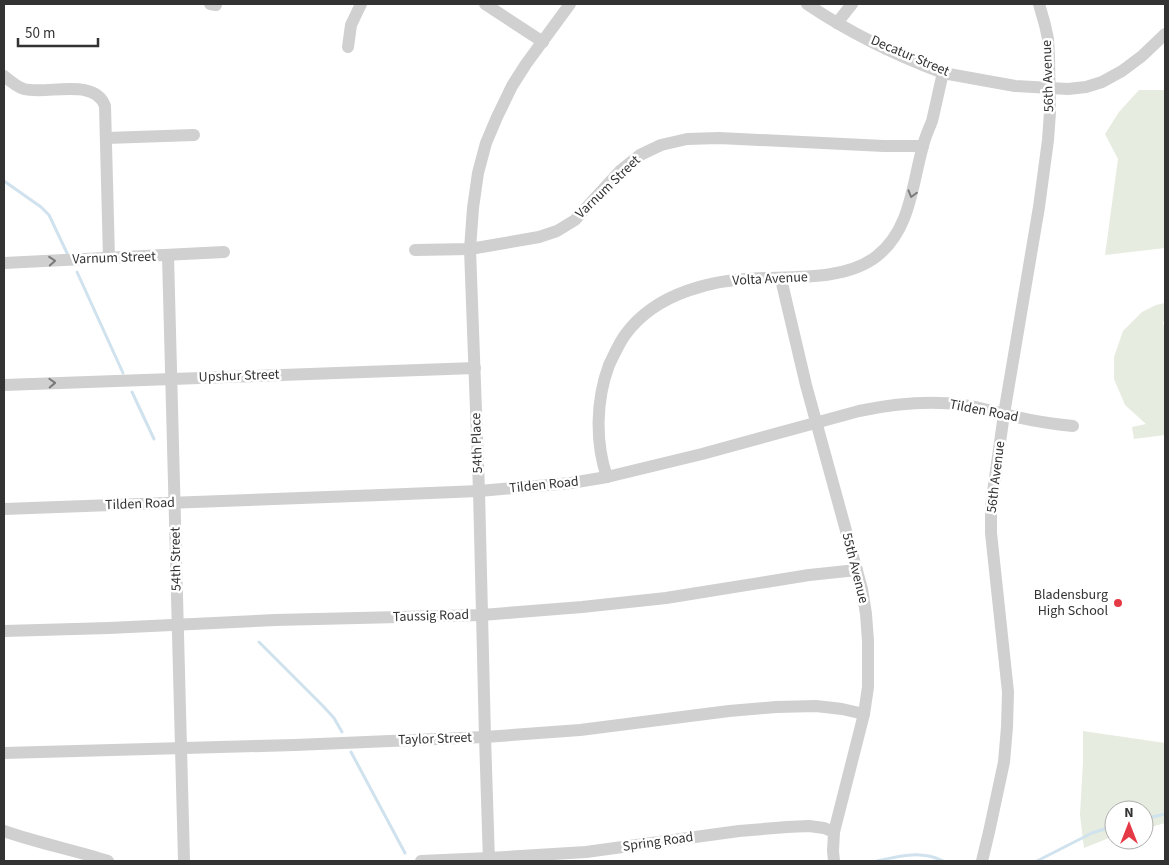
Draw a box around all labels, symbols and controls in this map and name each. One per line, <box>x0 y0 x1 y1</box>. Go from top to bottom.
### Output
scale bar <box>18 15 98 47</box>
text: 50 m <box>25 23 55 44</box>
street label: Decatur Street <box>868 30 953 82</box>
street label: 56th Avenue <box>1037 40 1059 112</box>
street label: Varnum Street <box>571 151 645 223</box>
one-way arrow <box>907 189 917 197</box>
street label: Varnum Street <box>72 247 156 269</box>
one-way arrow <box>49 255 57 266</box>
street label: Volta Avenue <box>732 267 808 291</box>
street label: Upshur Street <box>198 365 280 387</box>
one-way arrow <box>49 378 57 388</box>
street label: Tilden Road <box>948 395 1020 427</box>
street label: 54th Place <box>466 412 488 474</box>
street label: 56th Avenue <box>982 440 1010 514</box>
street label: Tilden Road <box>508 471 580 499</box>
street label: Tilden Road <box>105 493 175 515</box>
street label: 54th Street <box>165 526 187 591</box>
street label: 55th Avenue <box>837 531 873 606</box>
place label: Bladensburg High School <box>1034 585 1108 621</box>
marker: Bladensburg High School <box>1112 597 1124 609</box>
street label: Taussig Road <box>393 605 469 627</box>
street label: Taylor Street <box>398 728 473 750</box>
north arrow <box>1104 800 1154 850</box>
text: N <box>1124 803 1134 823</box>
street label: Spring Road <box>621 827 695 857</box>

